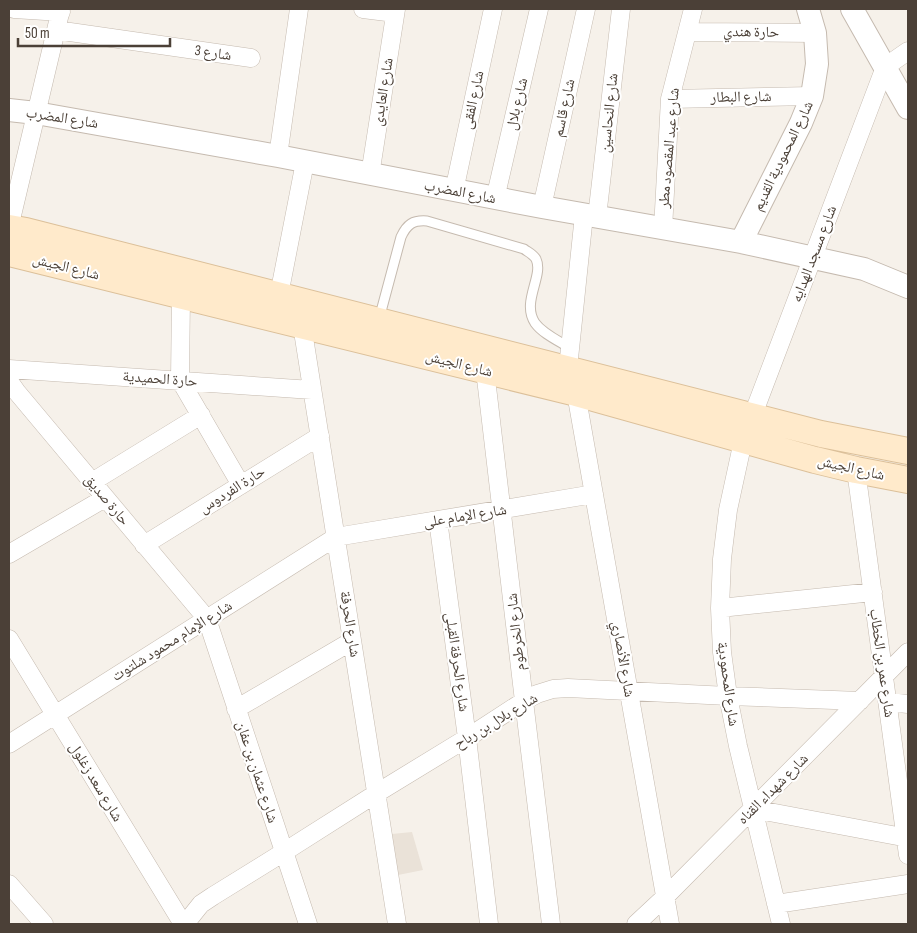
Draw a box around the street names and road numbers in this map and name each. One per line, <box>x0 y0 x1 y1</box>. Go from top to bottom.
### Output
street label: حارة هندي <box>723 22 780 44</box>
street label: شارع 3 <box>193 41 233 65</box>
street label: شارع العايدى <box>368 56 398 128</box>
street label: شارع الفقى <box>458 69 489 131</box>
street label: شارع النحاسين <box>595 72 623 154</box>
street label: شارع بلال <box>502 76 532 132</box>
street label: شارع قاسم <box>549 77 579 139</box>
street label: شارع عبد المقصود مطر <box>654 87 684 210</box>
street label: شارع البطار <box>709 87 772 107</box>
street label: شارع المحمودية القديم <box>748 98 818 214</box>
street label: شارع المضرب <box>24 103 100 133</box>
street label: شارع المضرب <box>422 176 498 208</box>
street label: شارع مسجد الهدايه <box>787 203 841 305</box>
street label: شارع الجيش <box>31 250 102 285</box>
street label: شارع الجيش <box>424 347 495 382</box>
street label: حارة الحميدية <box>122 367 199 391</box>
street label: شارع الجيش <box>816 451 887 485</box>
street label: حارة الفردوس <box>195 462 269 518</box>
street label: حارة صديق <box>80 470 134 530</box>
street label: شارع الإمام على <box>422 500 508 532</box>
street label: شارع الحرفة <box>335 590 365 659</box>
street label: شارع الخرطوم <box>502 592 530 672</box>
street label: شارع الإمام محمود شلتوت <box>108 596 236 686</box>
street label: شارع عمر بن الخطاب <box>865 607 899 719</box>
street label: شارع الحرفة القبلى <box>441 611 473 713</box>
street label: شارع الأنصاري <box>605 619 639 699</box>
street label: شارع المحمودية <box>713 640 743 728</box>
street label: شارع بلال بن رباح <box>451 689 541 753</box>
street label: شارع عثمان بن عفان <box>232 719 282 826</box>
street label: شارع سعد زغلول <box>65 739 127 825</box>
street label: شارع شهداء القناه <box>733 749 813 829</box>

